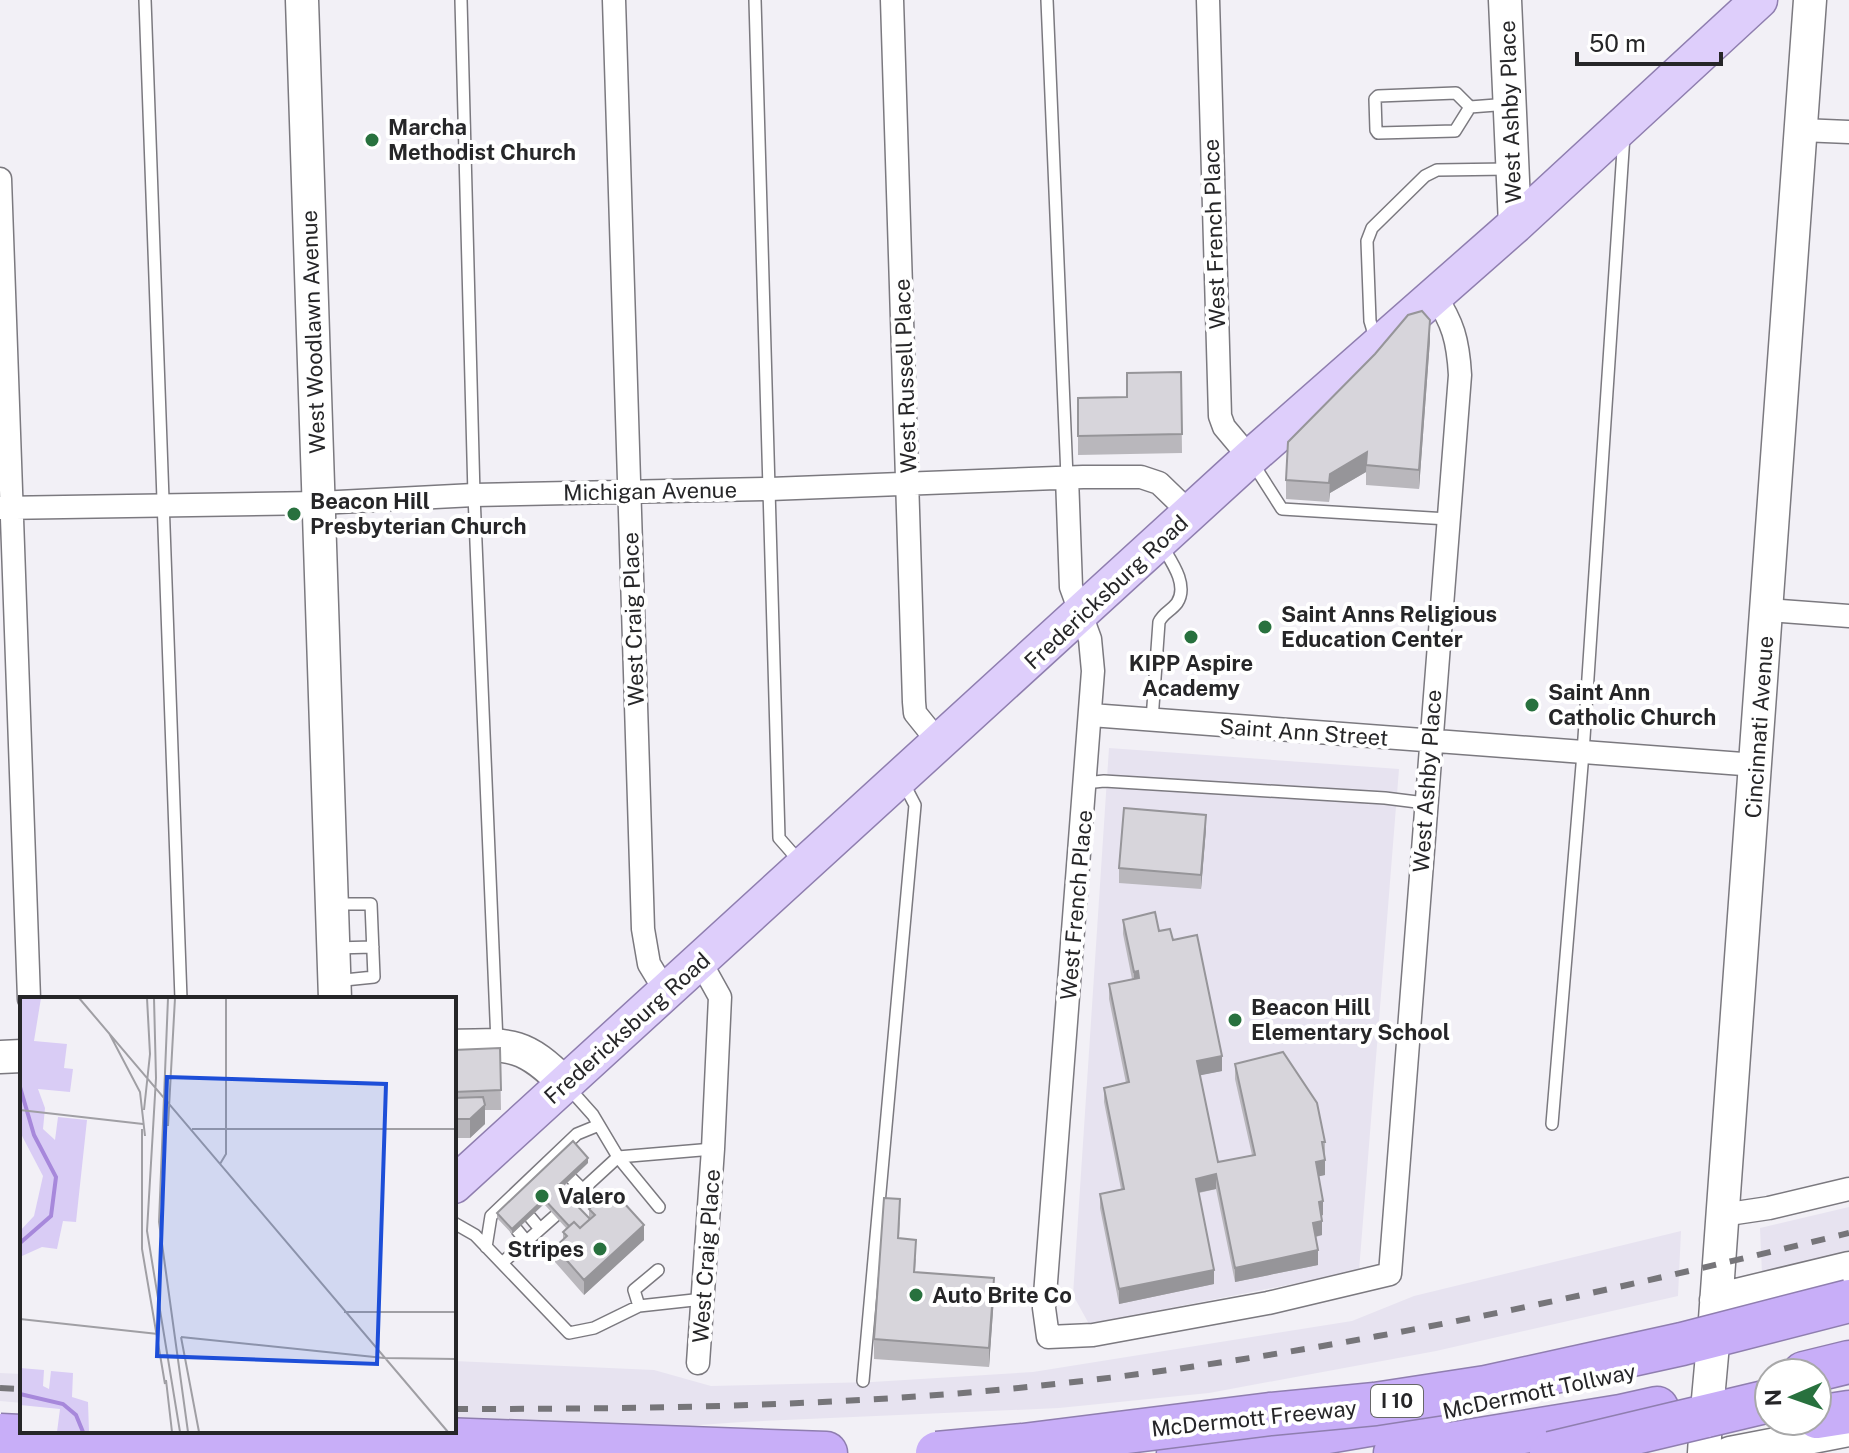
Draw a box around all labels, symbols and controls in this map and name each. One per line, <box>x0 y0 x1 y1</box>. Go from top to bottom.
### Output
scale bar <box>1577 16 1721 66</box>
street label: West Ashby Place <box>1494 20 1526 204</box>
text: 50 m <box>1589 29 1646 57</box>
place label: Marcha Methodist Church <box>388 114 576 165</box>
marker: Marcha Methodist Church <box>363 131 381 149</box>
street label: West French Place <box>1198 138 1230 330</box>
street label: West Woodlawn Avenue <box>296 210 330 454</box>
street label: West Russell Place <box>889 278 921 474</box>
street label: Michigan Avenue <box>563 476 737 506</box>
place label: Beacon Hill Presbyterian Church <box>310 488 526 539</box>
marker: Beacon Hill Presbyterian Church <box>285 505 303 523</box>
street label: Fredericksburg Road <box>1019 510 1193 674</box>
street label: West Craig Place <box>617 531 649 707</box>
place label: Saint Anns Religious Education Center <box>1281 601 1497 652</box>
marker: Saint Anns Religious Education Center <box>1256 618 1274 636</box>
marker: KIPP Aspire Academy <box>1182 628 1200 646</box>
street label: Cincinnati Avenue <box>1740 635 1778 819</box>
place label: KIPP Aspire Academy <box>1129 650 1253 701</box>
place label: Saint Ann Catholic Church <box>1548 679 1716 730</box>
street label: West Ashby Place <box>1408 689 1446 873</box>
marker: Saint Ann Catholic Church <box>1523 696 1541 714</box>
street label: Saint Ann Street <box>1219 713 1389 751</box>
street label: West French Place <box>1055 809 1097 1001</box>
street label: Fredericksburg Road <box>539 947 715 1109</box>
place label: Beacon Hill Elementary School <box>1251 994 1450 1045</box>
inset map <box>20 997 456 1433</box>
marker: Beacon Hill Elementary School <box>1226 1011 1244 1029</box>
street label: West Craig Place <box>687 1168 725 1344</box>
place label: Valero <box>558 1183 626 1209</box>
marker: Valero <box>533 1187 551 1205</box>
place label: Stripes <box>507 1236 584 1262</box>
marker: Stripes <box>591 1240 609 1258</box>
place label: Auto Brite Co <box>932 1282 1072 1308</box>
marker: Auto Brite Co <box>907 1286 925 1304</box>
north arrow <box>1753 1357 1833 1437</box>
street label: McDermott Tollway <box>1440 1358 1638 1424</box>
road number: I 10 <box>1371 1385 1423 1417</box>
text: N <box>1760 1389 1786 1407</box>
street label: McDermott Freeway <box>1150 1394 1358 1442</box>

